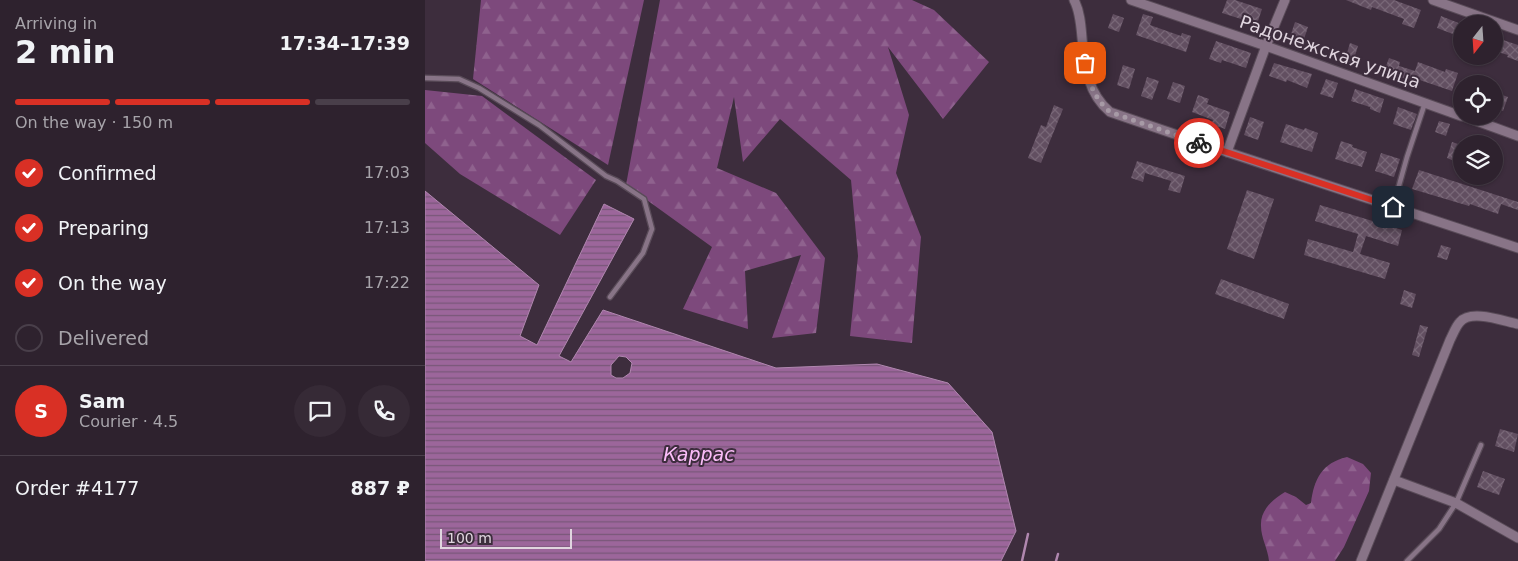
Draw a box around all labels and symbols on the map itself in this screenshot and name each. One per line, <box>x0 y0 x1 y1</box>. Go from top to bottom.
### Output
street label: Радонежская улица <box>1237 11 1423 92</box>
north arrow <box>1453 15 1503 65</box>
pin <box>1064 42 1106 84</box>
courier <box>1174 118 1224 168</box>
pin <box>1372 186 1414 228</box>
water label: Каррас <box>663 443 735 465</box>
scale bar <box>440 526 573 549</box>

